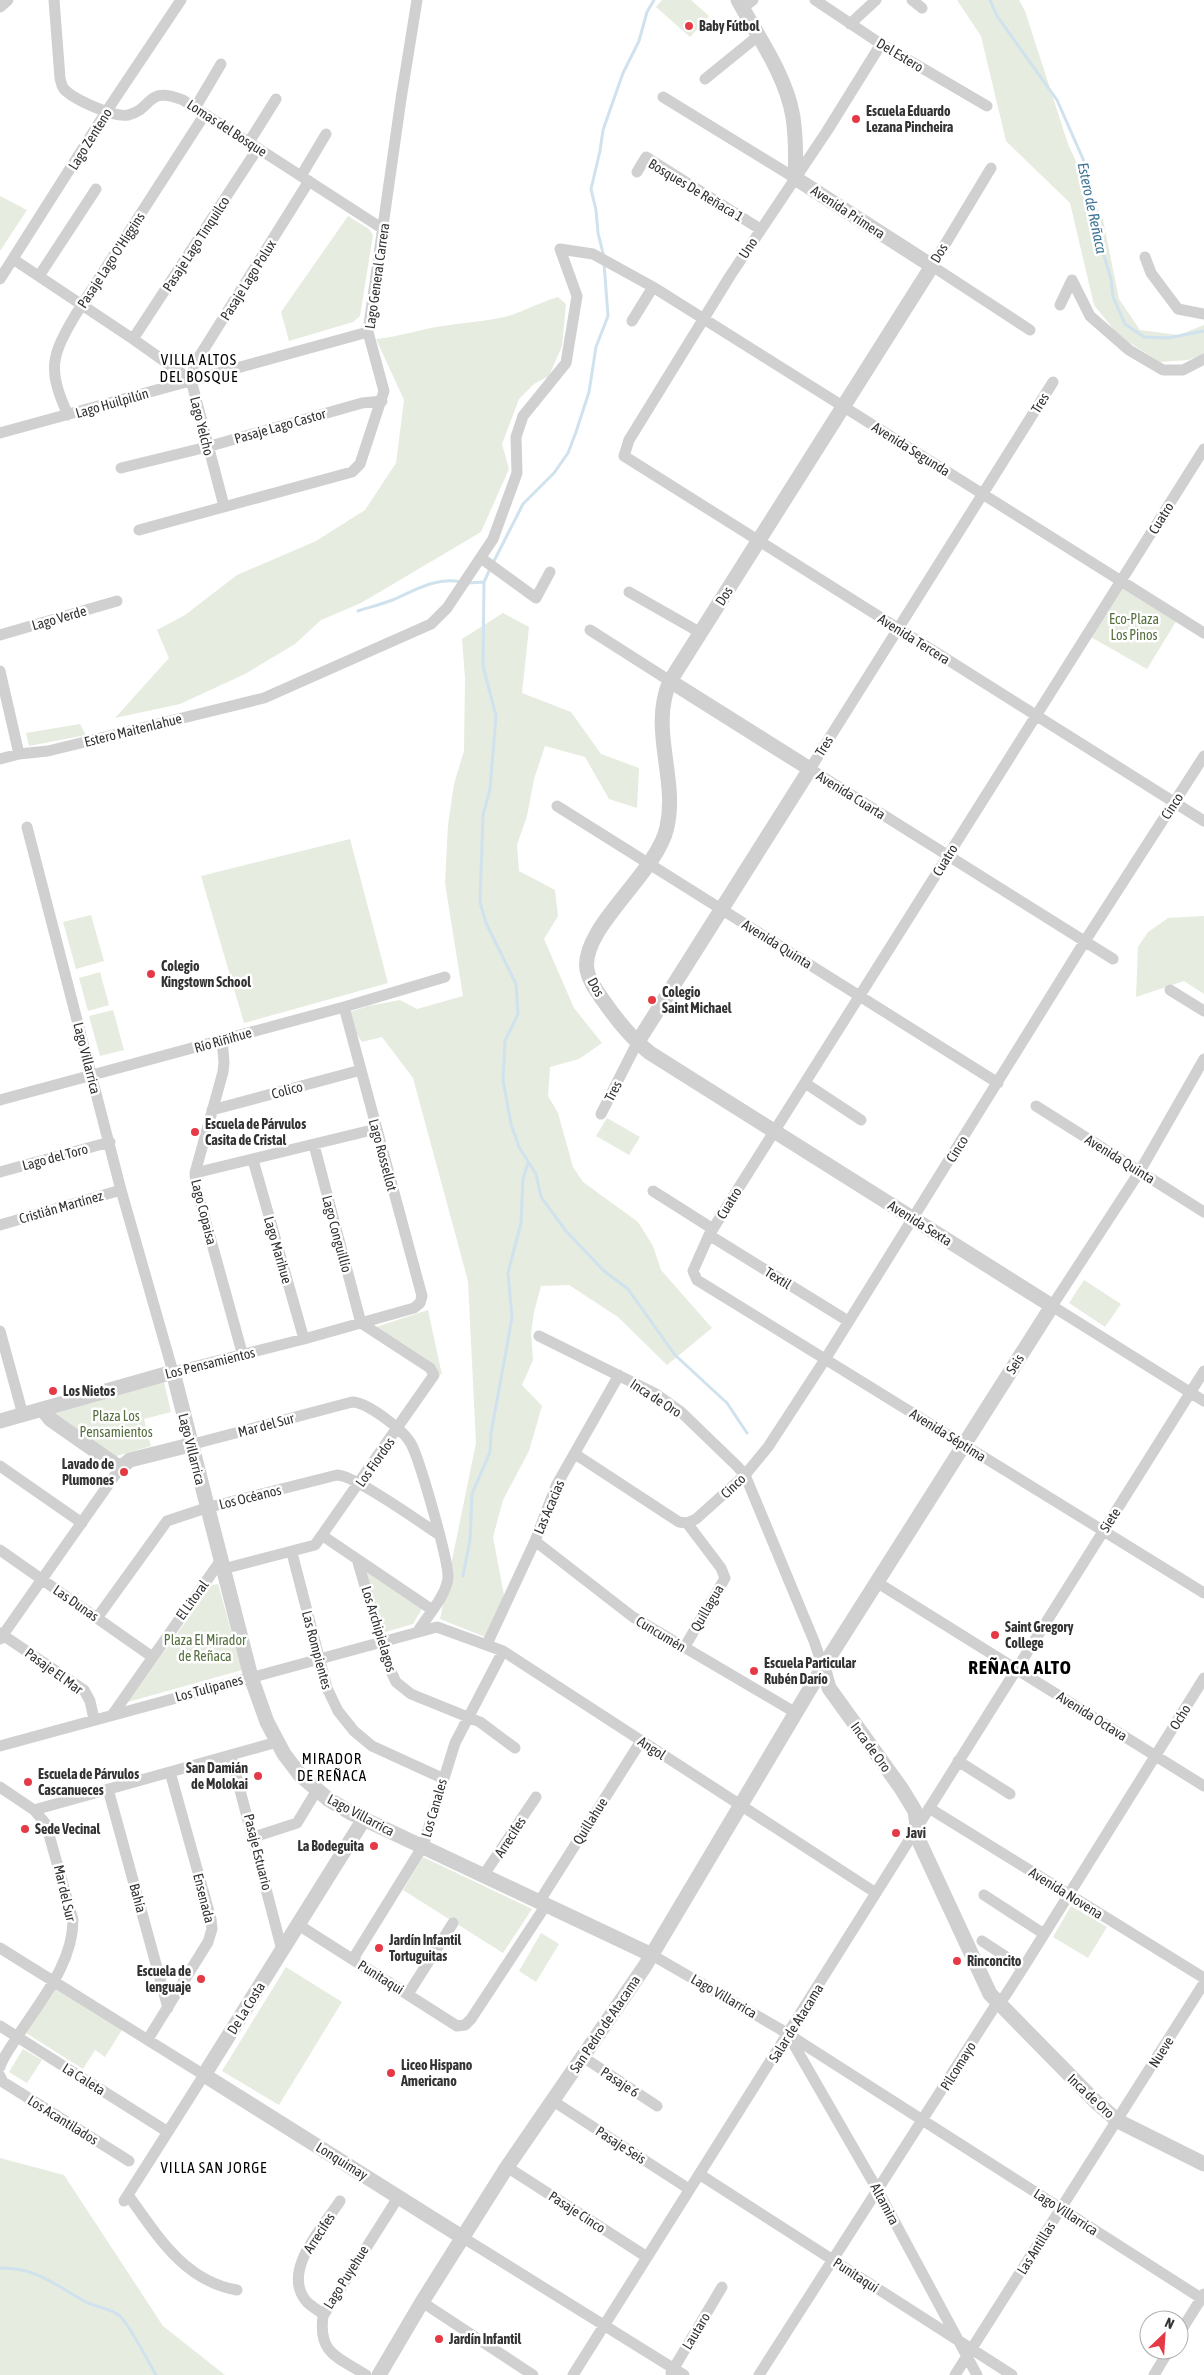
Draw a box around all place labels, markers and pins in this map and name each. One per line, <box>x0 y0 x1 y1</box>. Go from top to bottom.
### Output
place label: Baby Fútbol <box>699 18 760 34</box>
marker: Baby Fútbol <box>683 20 695 32</box>
place label: Escuela Eduardo Lezana Pincheira <box>866 103 954 135</box>
marker: Escuela Eduardo Lezana Pincheira <box>850 113 862 125</box>
place label: Colegio Kingstown School <box>161 958 251 990</box>
marker: Colegio Kingstown School <box>145 968 157 980</box>
place label: Colegio Saint Michael <box>662 984 732 1016</box>
marker: Colegio Saint Michael <box>646 994 658 1006</box>
place label: Escuela de Párvulos Casita de Cristal <box>205 1116 306 1148</box>
marker: Escuela de Párvulos Casita de Cristal <box>189 1126 201 1138</box>
place label: Los Nietos <box>63 1383 115 1399</box>
marker: Los Nietos <box>47 1385 59 1397</box>
place label: Lavado de Plumones <box>62 1456 114 1488</box>
marker: Lavado de Plumones <box>118 1466 130 1478</box>
place label: Saint Gregory College <box>1005 1619 1074 1651</box>
marker: Saint Gregory College <box>989 1629 1001 1641</box>
place label: Escuela Particular Rubén Darío <box>764 1655 857 1687</box>
marker: Escuela Particular Rubén Darío <box>748 1665 760 1677</box>
place label: San Damián de Molokai <box>186 1760 248 1792</box>
place label: Escuela de Párvulos Cascanueces <box>38 1766 139 1798</box>
marker: San Damián de Molokai <box>252 1770 264 1782</box>
marker: Escuela de Párvulos Cascanueces <box>22 1776 34 1788</box>
place label: Sede Vecinal <box>35 1821 101 1837</box>
marker: Sede Vecinal <box>19 1823 31 1835</box>
place label: Javi <box>905 1825 926 1841</box>
marker: Javi <box>890 1827 902 1839</box>
place label: La Bodeguita <box>297 1838 364 1854</box>
marker: La Bodeguita <box>368 1840 380 1852</box>
place label: Jardín Infantil Tortuguitas <box>388 1932 461 1964</box>
marker: Jardín Infantil Tortuguitas <box>373 1942 385 1954</box>
place label: Rinconcito <box>967 1953 1022 1969</box>
marker: Rinconcito <box>951 1955 963 1967</box>
place label: Escuela de lenguaje <box>137 1963 191 1995</box>
marker: Escuela de lenguaje <box>195 1973 207 1985</box>
place label: Liceo Hispano Americano <box>400 2057 473 2089</box>
marker: Liceo Hispano Americano <box>385 2067 397 2079</box>
place label: Jardín Infantil <box>448 2331 521 2347</box>
marker: Jardín Infantil <box>433 2333 445 2345</box>

